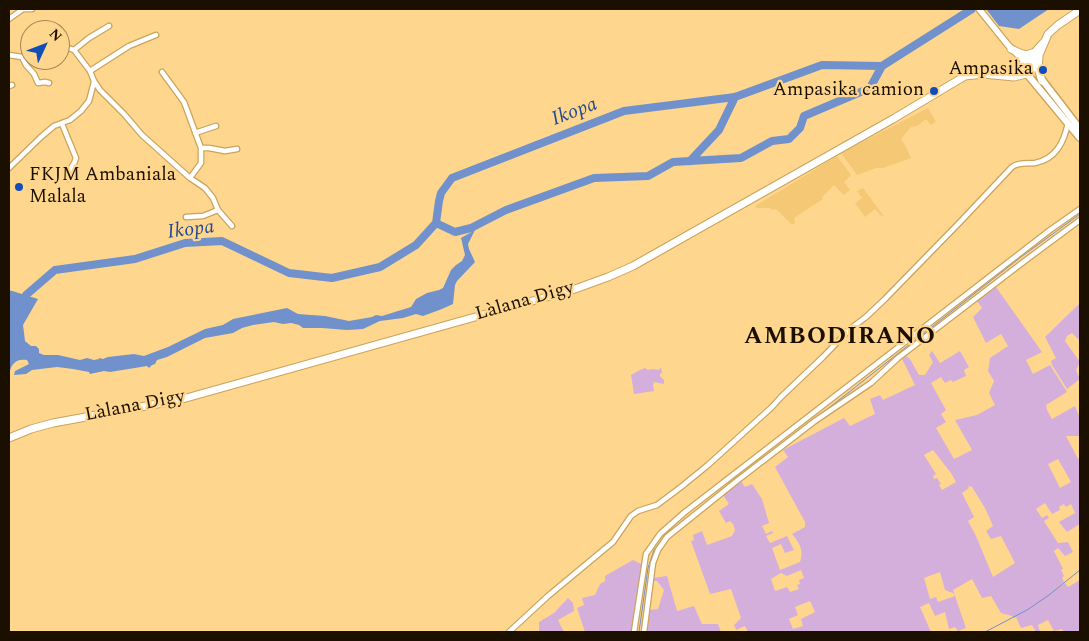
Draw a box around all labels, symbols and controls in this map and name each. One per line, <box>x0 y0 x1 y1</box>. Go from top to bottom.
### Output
north arrow <box>20 20 70 70</box>
text: N <box>44 24 67 46</box>
place label: Ampasika <box>948 59 1033 81</box>
marker: Ampasika <box>1037 64 1049 76</box>
place label: Ampasika camion <box>773 80 924 102</box>
marker: Ampasika camion <box>928 85 940 97</box>
water label: Ikopa <box>549 93 601 133</box>
place label: FKJM Ambaniala Malala <box>29 165 176 209</box>
marker: FKJM Ambaniala Malala <box>13 181 25 193</box>
water label: Ikopa <box>166 216 216 246</box>
street label: Làlana Digy <box>473 277 577 327</box>
district label: AMBODIRANO <box>743 324 937 352</box>
street label: Làlana Digy <box>83 386 187 428</box>

